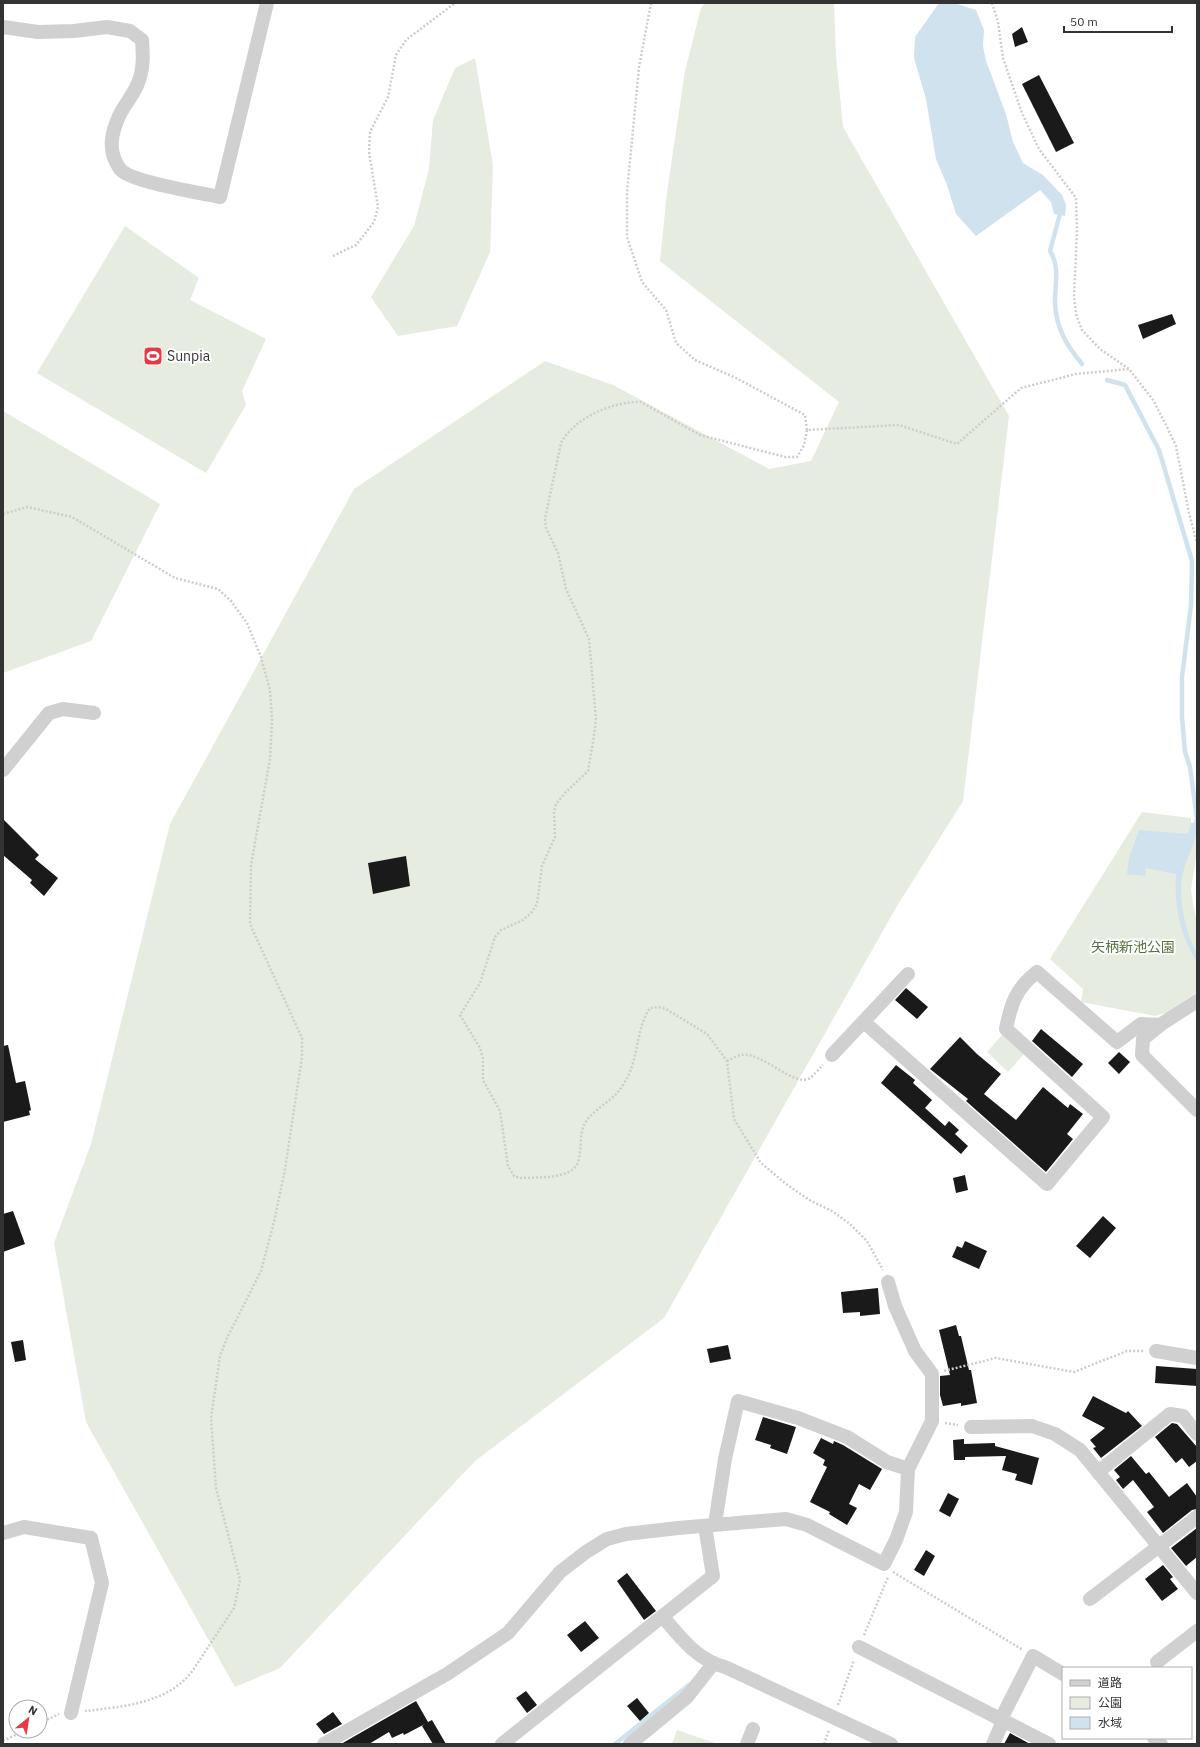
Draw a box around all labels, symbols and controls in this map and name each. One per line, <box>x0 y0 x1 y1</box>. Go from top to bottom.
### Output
scale bar <box>1064 8 1172 34</box>
text: 50 m <box>1070 14 1098 29</box>
sports icon: Sunpia <box>142 345 164 367</box>
place label: Sunpia <box>167 347 211 365</box>
park label: 矢柄新池公園 <box>1091 938 1175 956</box>
legend <box>1062 1667 1192 1739</box>
text: 道路 <box>1098 1675 1122 1690</box>
text: 公園 <box>1098 1695 1122 1710</box>
north arrow <box>8 1699 48 1739</box>
text: N <box>26 1702 40 1718</box>
text: 水域 <box>1098 1715 1122 1730</box>

